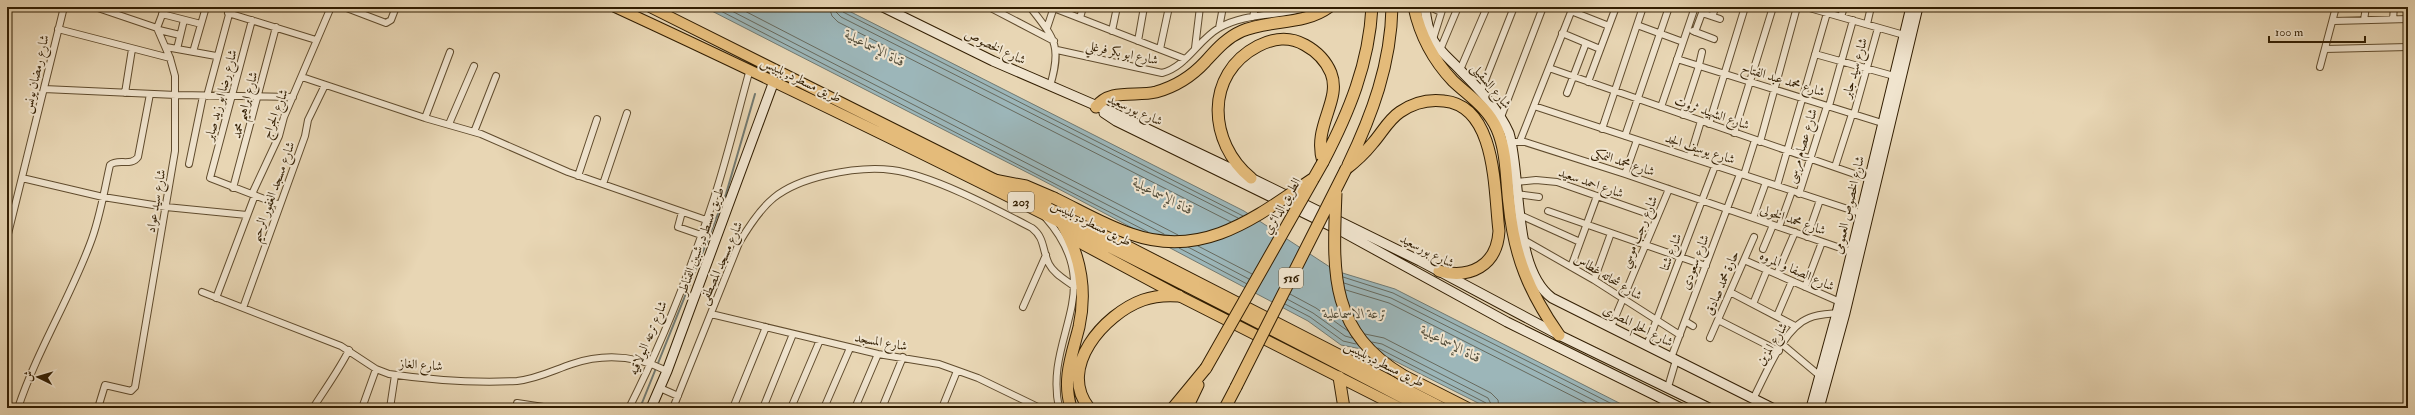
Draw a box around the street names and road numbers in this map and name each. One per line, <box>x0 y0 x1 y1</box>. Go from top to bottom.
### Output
street label: شارع الخصوص <box>960 26 1028 71</box>
street label: شارع رمضان يونس <box>19 33 56 116</box>
street label: شارع سيد جابر <box>1838 36 1874 103</box>
street label: شارع ابو بكر فرغلي <box>1083 38 1160 73</box>
street label: شارع رضا ابو زيد صابر <box>201 48 244 145</box>
street label: طريق مسطرد, بلبيس <box>758 54 844 107</box>
street label: شارع السقيلى <box>1465 60 1515 114</box>
street label: شارع محمد عبد الفتاح <box>1738 60 1827 103</box>
street label: شارع ابراهيم محمد <box>228 70 266 142</box>
street label: شارع الجراج <box>258 87 295 142</box>
street label: شارع بورسعيد <box>1104 91 1165 132</box>
street label: شارع الشهيد ثروت <box>1671 93 1752 136</box>
street label: شارع عصام مرسى <box>1783 107 1824 186</box>
street label: شارع يوسف الجد <box>1662 130 1737 171</box>
street label: شارع مسجد الغفور الرحيم <box>247 139 303 246</box>
street label: شارع محمد النمكى <box>1588 144 1657 183</box>
street label: شارع الخصوص العمومى <box>1830 154 1871 256</box>
street label: شارع احمد سعيد <box>1555 164 1626 204</box>
street label: شارع سيد عواد <box>143 168 172 234</box>
street label: الطريق الدائري <box>1259 175 1306 238</box>
street label: طريق مسطرد, شبين القناطر <box>673 185 728 299</box>
road number: 203 <box>1008 192 1034 212</box>
street label: شارع رجب موسي <box>1617 194 1665 272</box>
street label: طريق مسطرد, بلبيس <box>1048 196 1134 251</box>
street label: شارع محمد الخولى <box>1757 201 1828 242</box>
street label: شارع مسجد المصطفى <box>696 219 749 308</box>
street label: شارع بورسعيد <box>1396 231 1457 274</box>
street label: شارع شتا <box>1657 231 1688 274</box>
street label: شارع سعودى <box>1677 232 1716 293</box>
street label: شارع الصفا و المروه <box>1756 247 1837 297</box>
street label: حارة محمد صادق <box>1701 248 1743 318</box>
street label: شارع شحاته غطاس <box>1569 250 1645 306</box>
road number: 516 <box>1279 268 1303 288</box>
street label: شارع ترعه البولاقيه <box>625 299 674 379</box>
street label: شارع الحلم المصرى <box>1598 301 1676 355</box>
street label: شارع المزين <box>1753 320 1794 370</box>
street label: شارع المسجد <box>853 330 909 357</box>
street label: طريق مسطرد, بلبيس <box>1341 337 1427 392</box>
street label: شارع الغاز <box>397 355 443 377</box>

